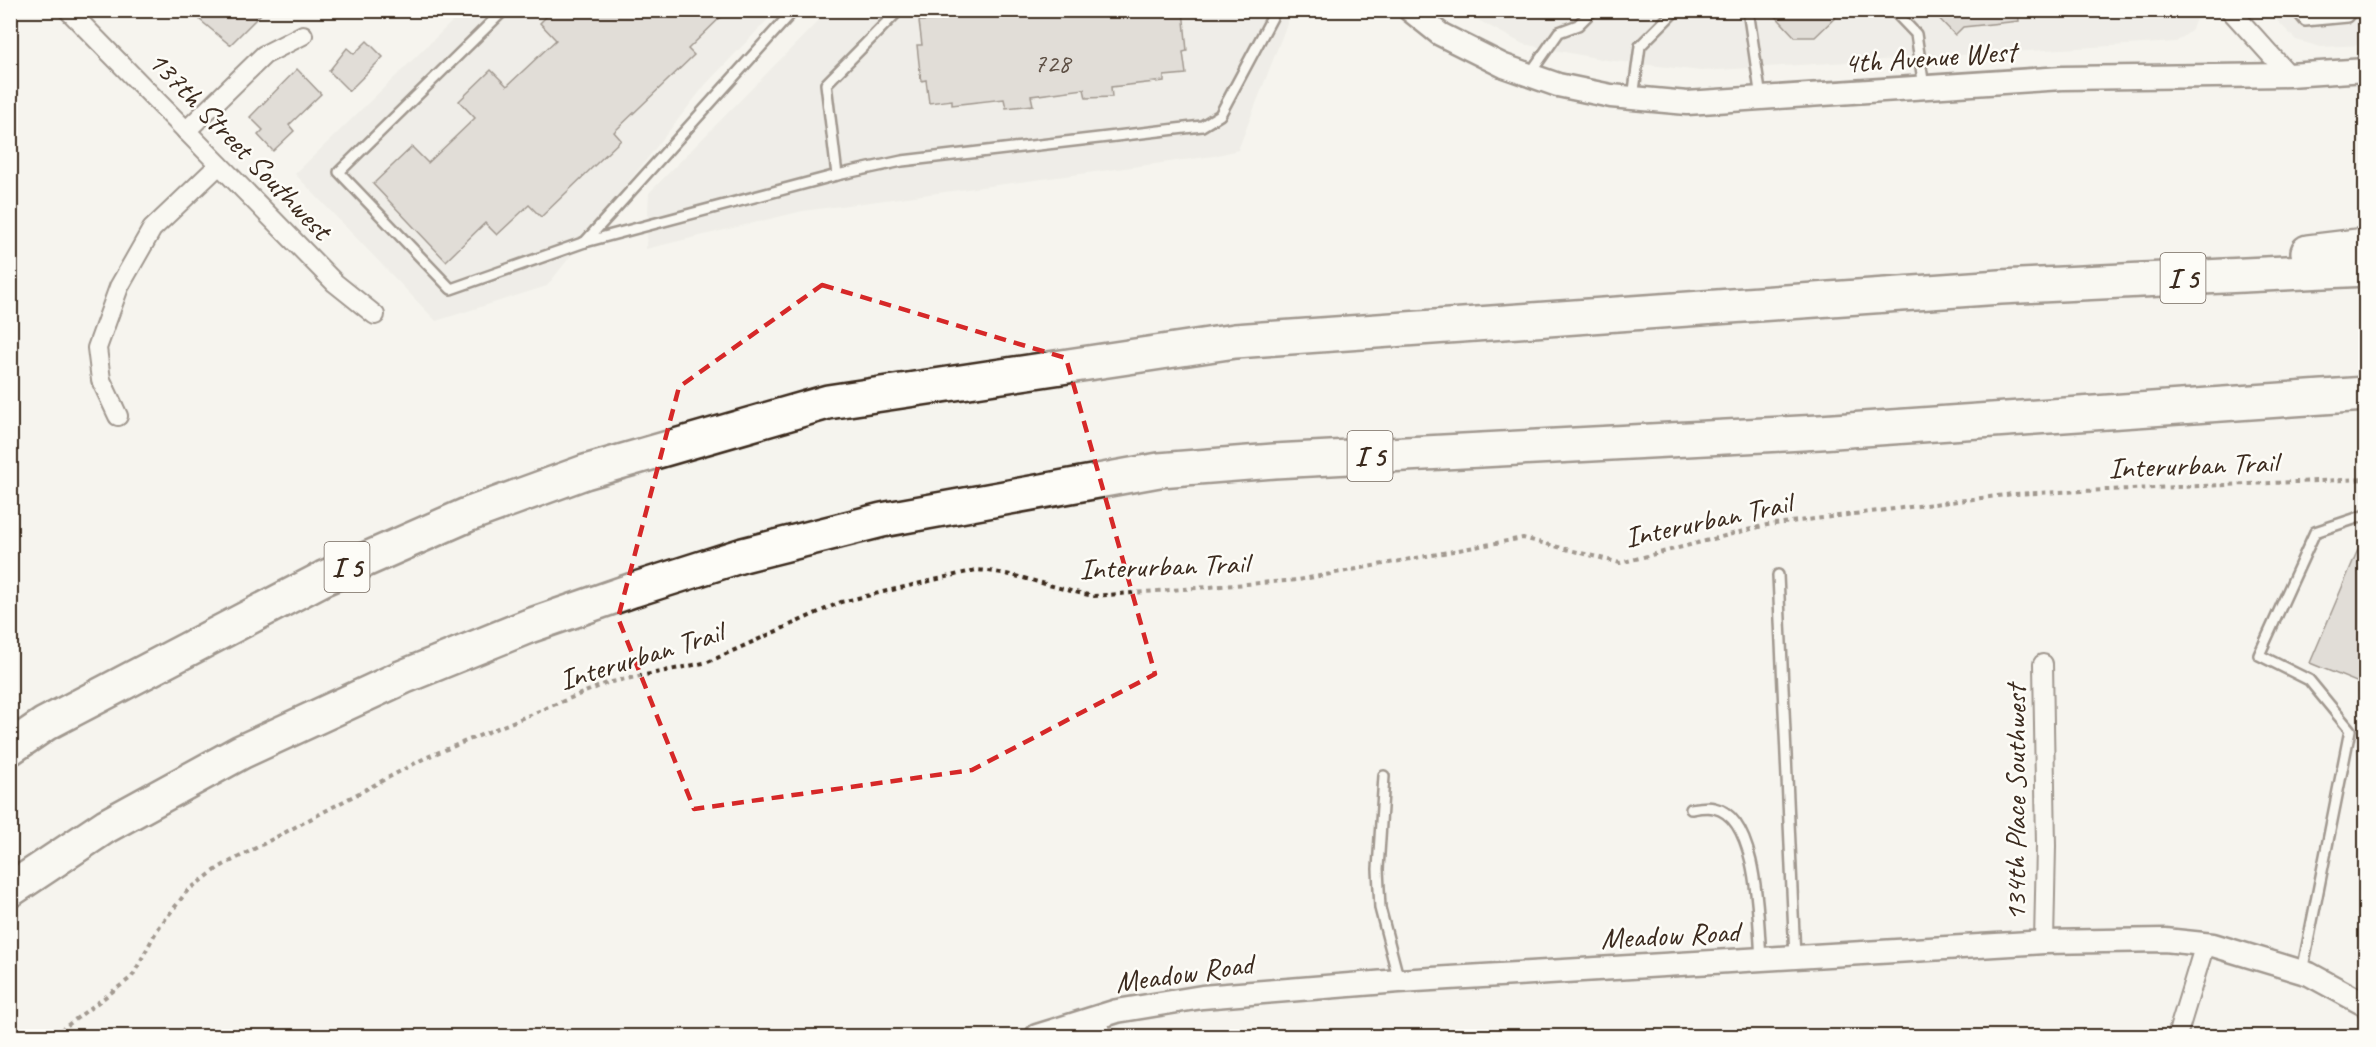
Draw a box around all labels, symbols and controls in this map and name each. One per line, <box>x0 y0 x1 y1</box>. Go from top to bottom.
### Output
street label: 4th Avenue West <box>1843 32 2021 82</box>
street label: 137th Street Southwest <box>140 42 342 250</box>
house number: 728 <box>1034 46 1073 80</box>
road number: I 5 <box>2160 253 2206 303</box>
road number: I 5 <box>1348 431 1392 481</box>
street label: Interurban Trail <box>2108 443 2283 487</box>
street label: Interurban Trail <box>1621 483 1800 556</box>
road number: I 5 <box>324 542 370 592</box>
street label: Interurban Trail <box>1079 544 1254 588</box>
street label: Interurban Trail <box>554 612 732 699</box>
street label: 134th Place Southwest <box>1996 681 2034 921</box>
street label: Meadow Road <box>1600 912 1744 958</box>
street label: Meadow Road <box>1113 944 1260 1001</box>

